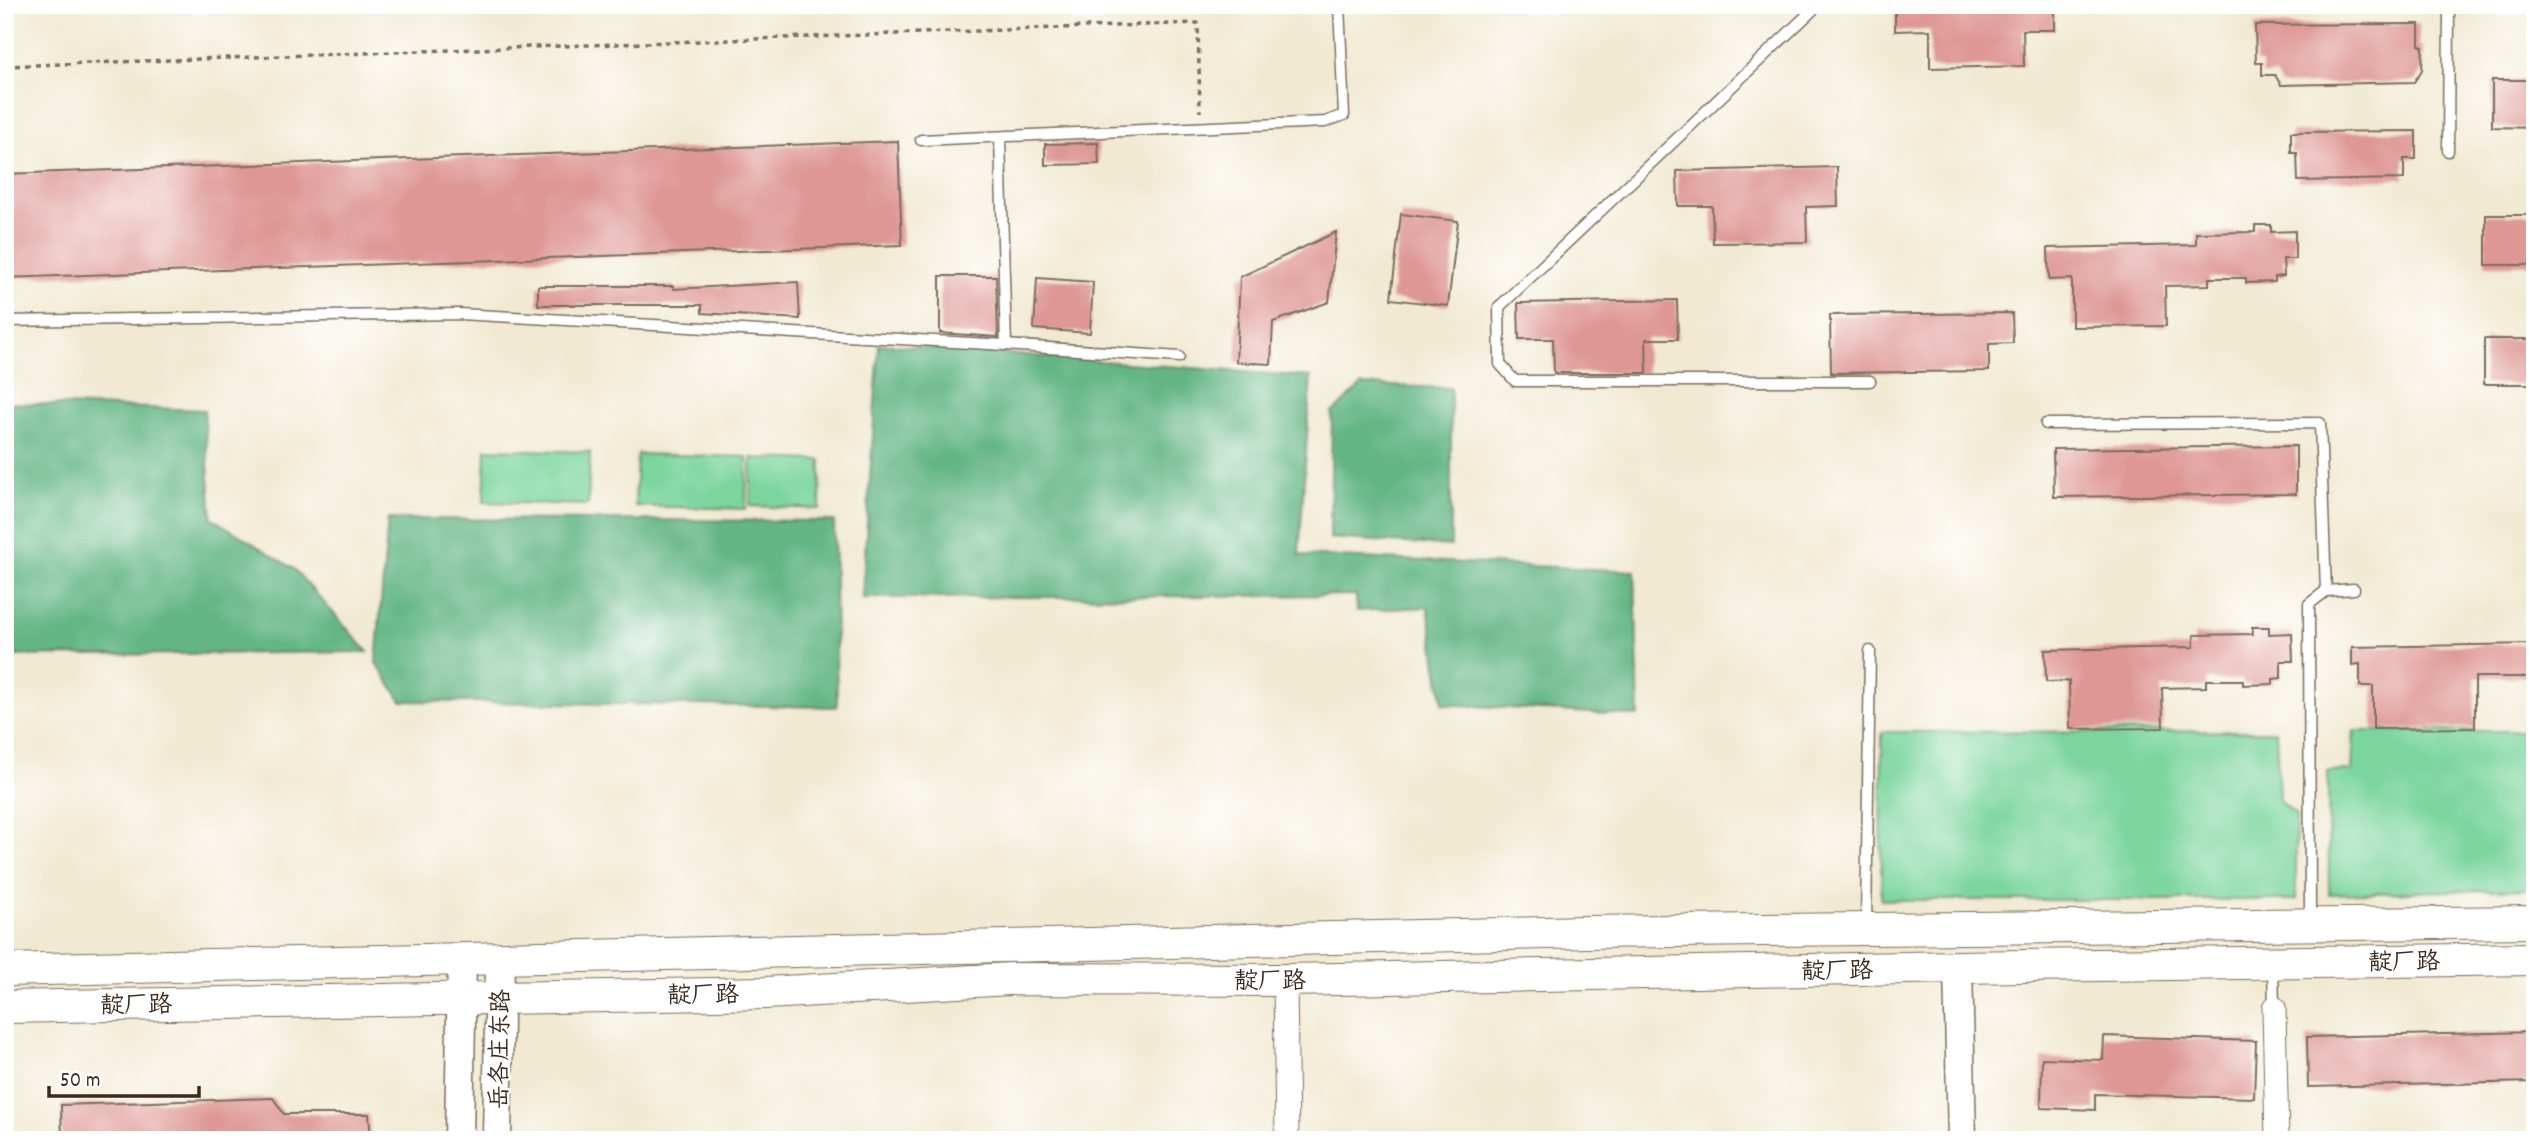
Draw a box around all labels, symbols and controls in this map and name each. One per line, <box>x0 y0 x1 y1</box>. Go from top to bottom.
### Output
street label: 靛厂路 <box>2368 946 2440 982</box>
street label: 靛厂路 <box>1801 955 1873 991</box>
street label: 靛厂路 <box>1234 966 1306 1000</box>
street label: 靛厂路 <box>667 979 739 1015</box>
street label: 靛厂路 <box>100 989 172 1025</box>
street label: 岳各庄东路 <box>484 989 520 1109</box>
scale bar <box>49 1054 200 1098</box>
text: 50 m <box>60 1067 100 1097</box>

